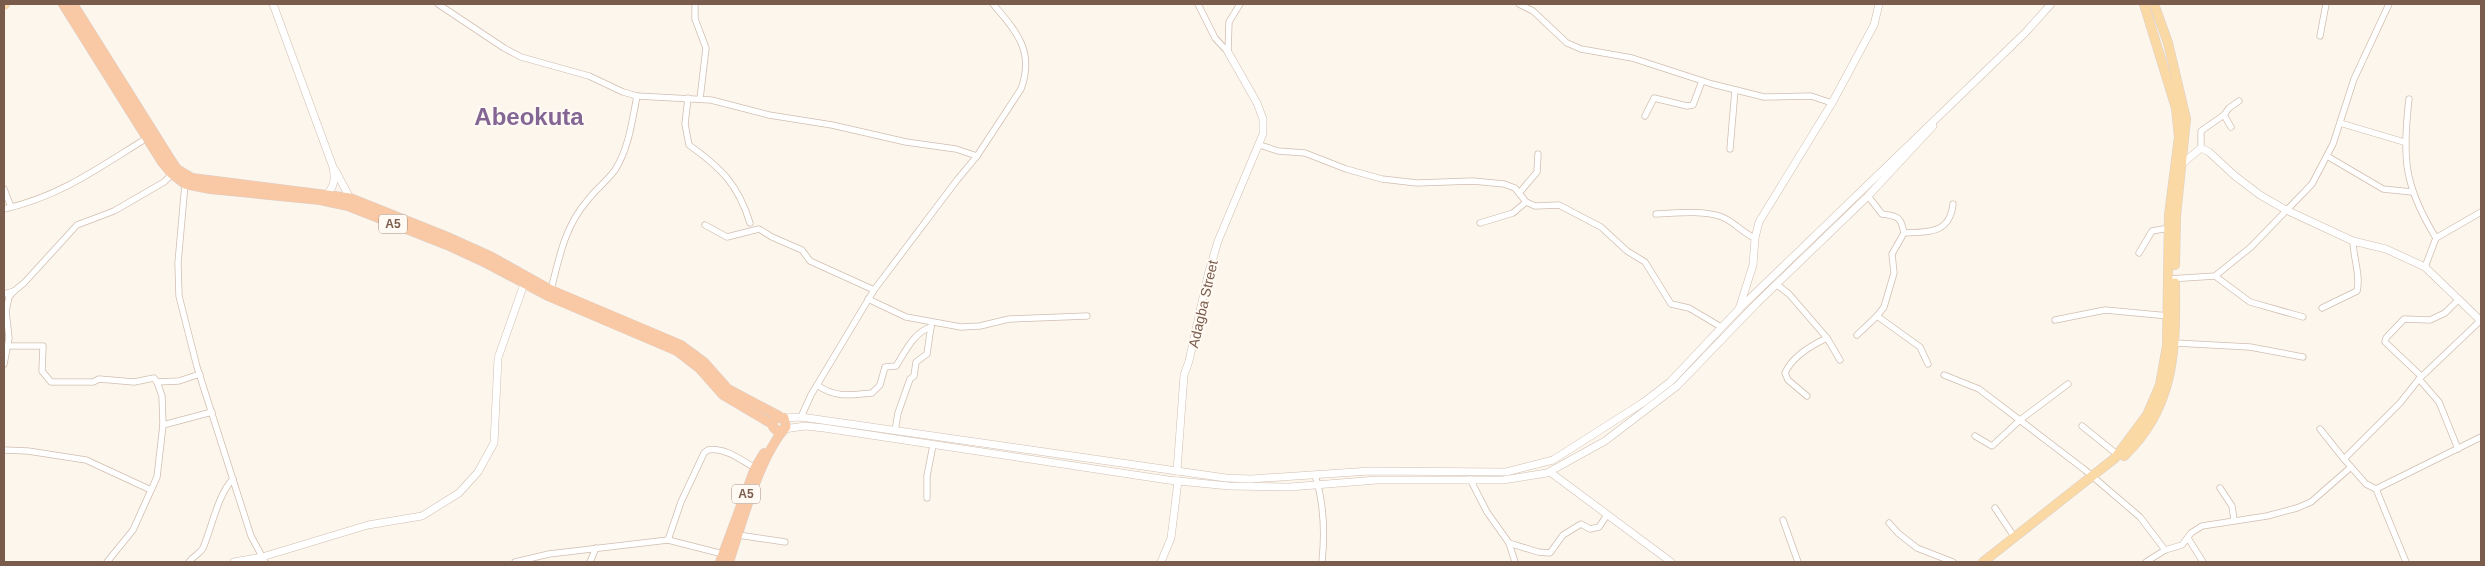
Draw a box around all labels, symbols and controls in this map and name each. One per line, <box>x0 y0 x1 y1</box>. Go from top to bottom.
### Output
district label: Abeokuta <box>474 103 584 130</box>
road number: A5 <box>379 214 407 233</box>
street label: Adagba Street <box>1185 258 1221 349</box>
road number: A5 <box>732 484 760 504</box>

